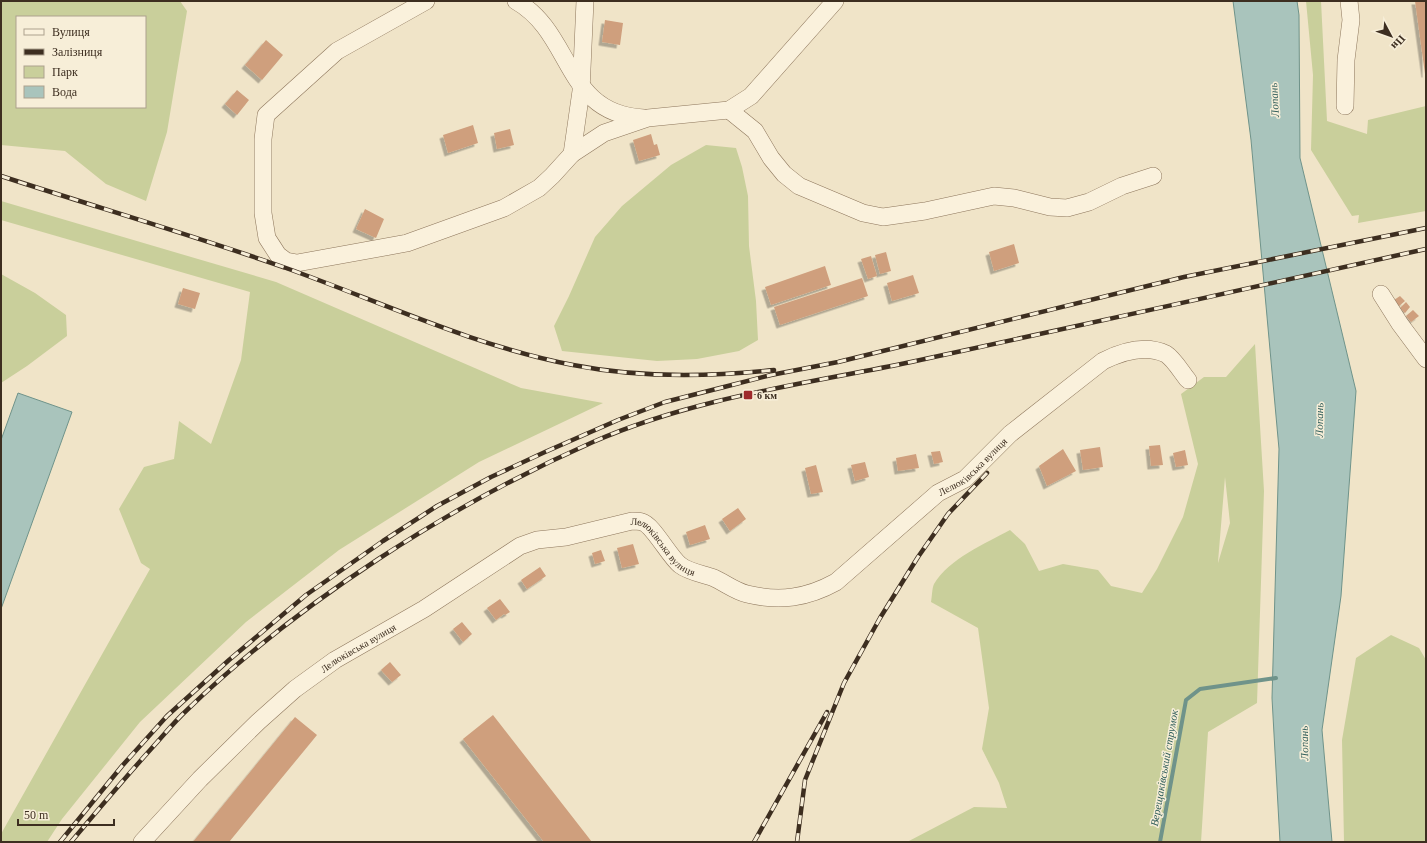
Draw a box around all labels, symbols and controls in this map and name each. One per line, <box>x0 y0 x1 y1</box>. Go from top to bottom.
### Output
legend <box>16 16 146 108</box>
north arrow <box>1371 16 1411 56</box>
text: Вулиця <box>52 25 90 39</box>
text: Пн <box>1389 33 1408 53</box>
text: Залізниця <box>52 45 103 59</box>
text: Парк <box>52 65 78 79</box>
water label: Лопань <box>1267 82 1281 118</box>
text: Вода <box>52 85 78 99</box>
marker: 6 км <box>742 389 754 401</box>
place label: 6 км <box>757 390 777 401</box>
water label: Лопань <box>1313 403 1325 438</box>
street label: Лелюківська вулиця <box>936 435 1009 498</box>
street label: Лелюківська вулиця <box>630 516 697 578</box>
street label: Лелюківська вулиця <box>318 621 398 675</box>
water label: Верещаківський струмок <box>1148 708 1180 827</box>
water label: Лопань <box>1298 726 1310 761</box>
scale bar <box>18 801 114 827</box>
text: 50 m <box>24 808 49 822</box>

